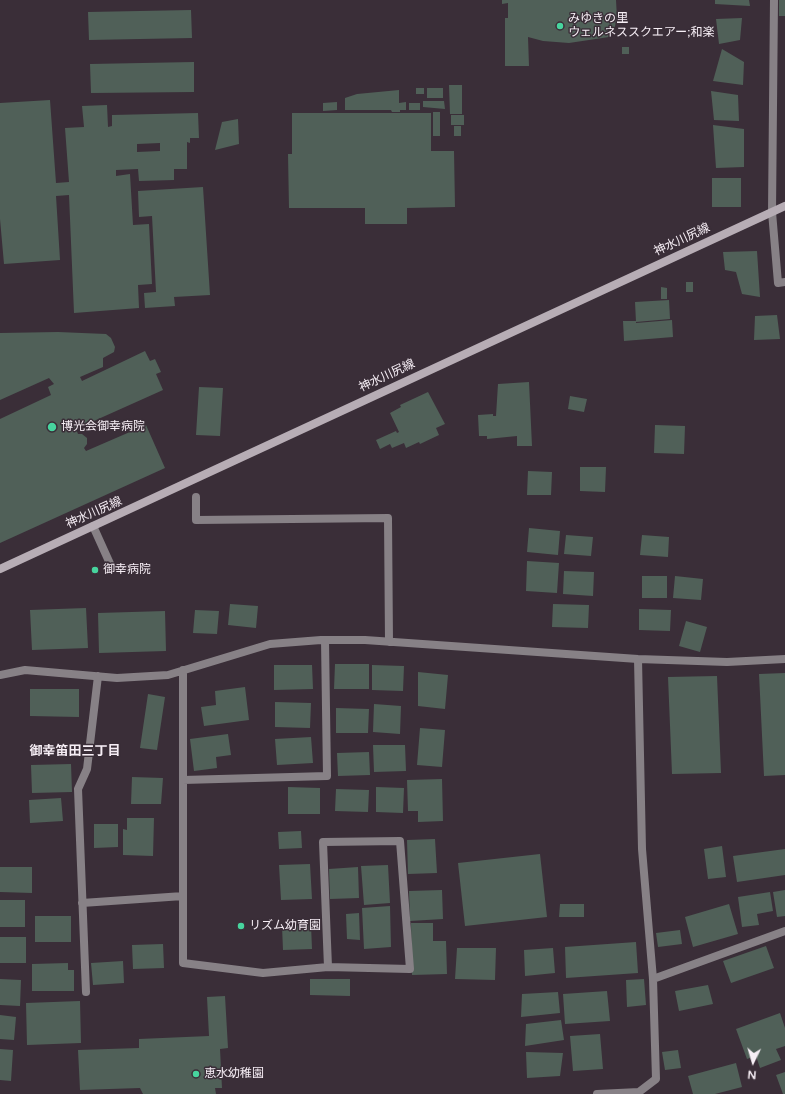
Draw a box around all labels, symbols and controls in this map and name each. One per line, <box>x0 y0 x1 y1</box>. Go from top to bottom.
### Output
place label: みゆきの里 ウェルネススクエアー;和楽 <box>568 12 714 40</box>
marker: みゆきの里 ウェルネススクエアー;和楽 <box>555 21 565 31</box>
street label: 神水川尻線 <box>652 221 712 259</box>
street label: 神水川尻線 <box>357 357 417 395</box>
place label: 博光会御幸病院 <box>61 420 145 434</box>
marker: 博光会御幸病院 <box>46 421 58 433</box>
street label: 神水川尻線 <box>64 494 124 532</box>
place label: 御幸病院 <box>103 563 151 577</box>
marker: 御幸病院 <box>90 565 100 575</box>
district label: 御幸笛田三丁目 <box>30 744 120 760</box>
place label: リズム幼育園 <box>249 919 321 933</box>
marker: リズム幼育園 <box>236 921 246 931</box>
north arrow <box>733 1042 773 1082</box>
place label: 恵水幼稚園 <box>204 1067 264 1081</box>
text: N <box>747 1068 757 1081</box>
marker: 恵水幼稚園 <box>191 1069 201 1079</box>

